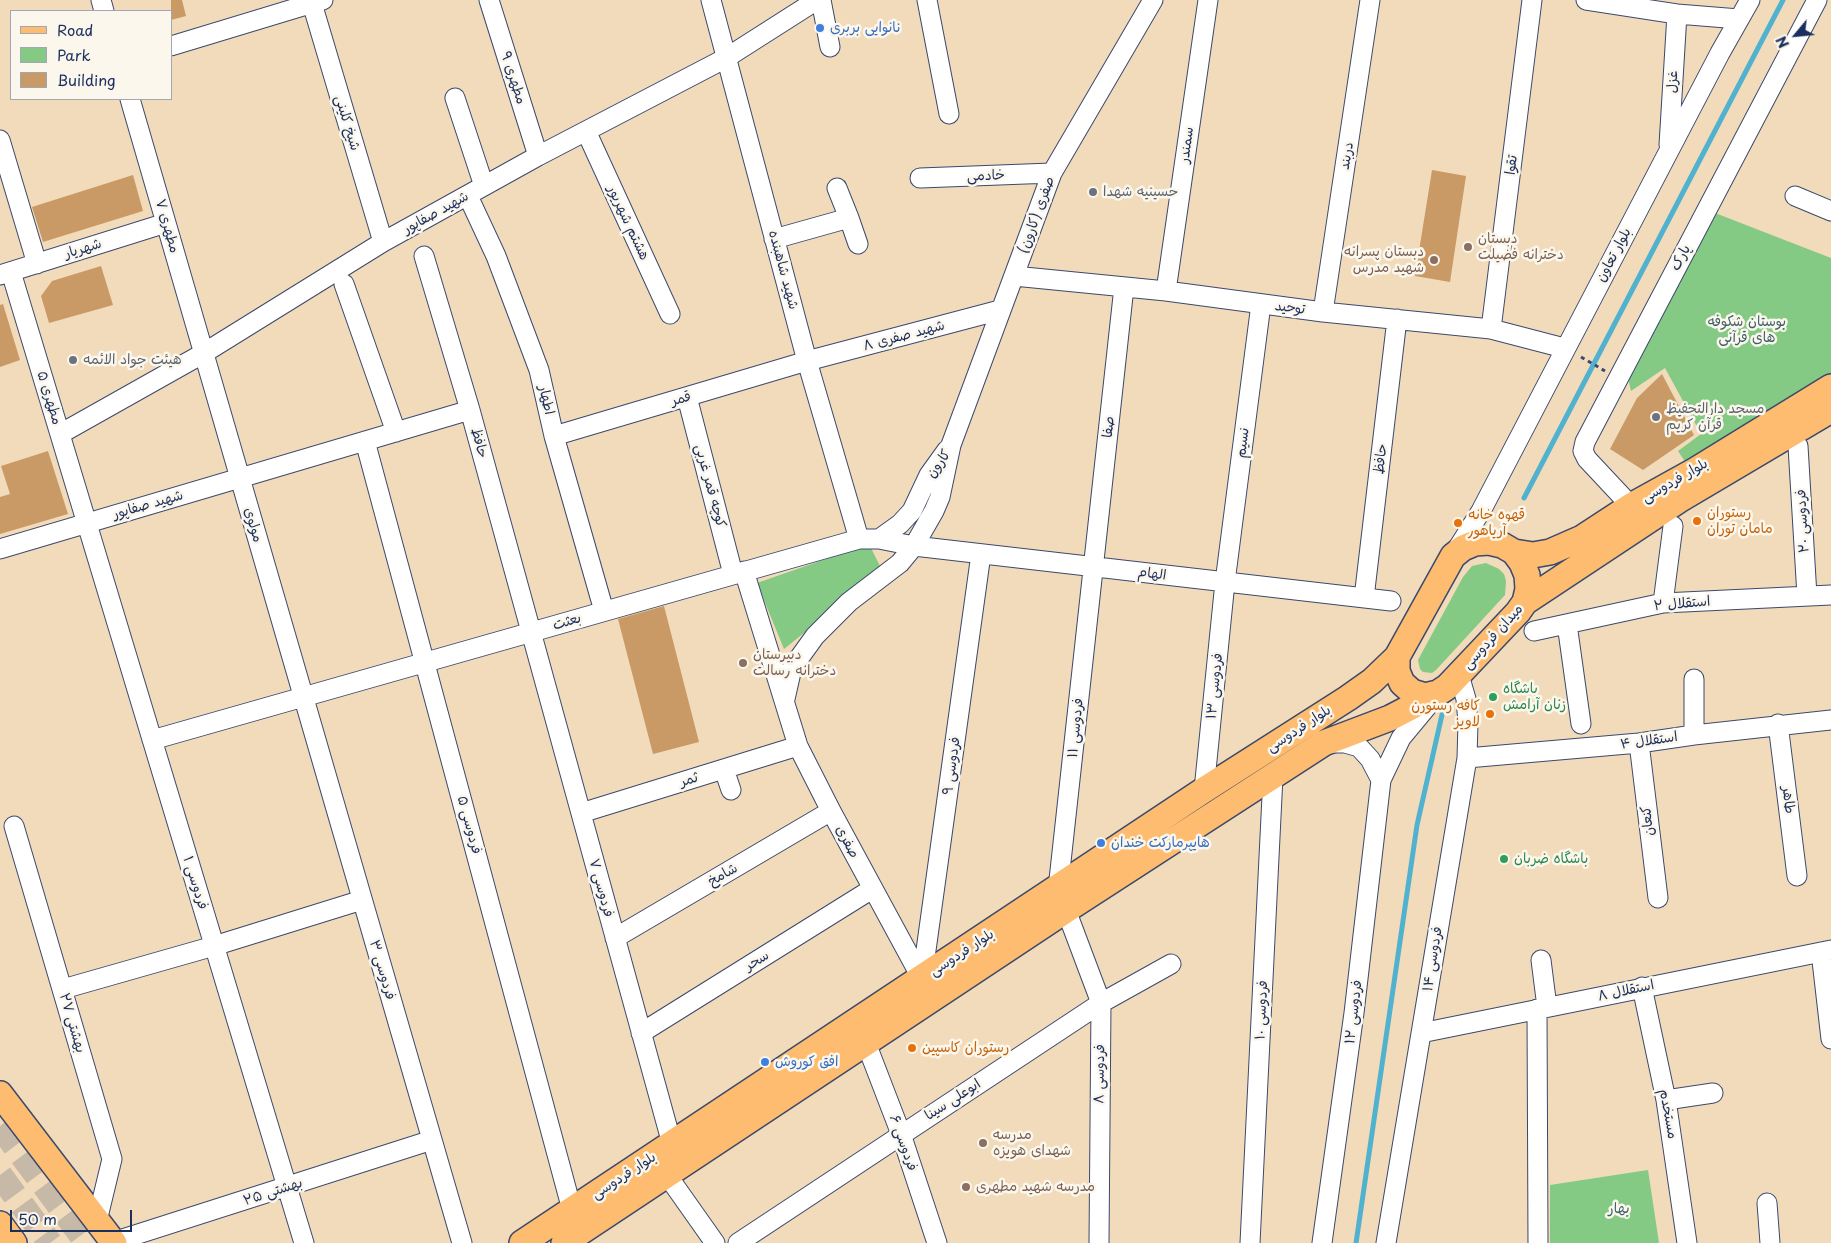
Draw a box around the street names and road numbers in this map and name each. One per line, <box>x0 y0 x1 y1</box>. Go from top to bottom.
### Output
street label: مطهری ۹ <box>497 50 529 106</box>
street label: غزل <box>1664 70 1682 94</box>
street label: شیخ کلینی <box>331 93 363 153</box>
street label: سمندر <box>1176 126 1198 164</box>
street label: دربند <box>1337 141 1357 171</box>
street label: تقوا <box>1502 154 1522 176</box>
street label: خادمی <box>967 167 1005 185</box>
street label: صفری (کارون) <box>1015 174 1059 256</box>
street label: هشتم شهریور <box>603 183 653 263</box>
street label: شهید صفاپور <box>400 188 472 238</box>
street label: مطهری ۷ <box>151 197 183 255</box>
street label: بلوار تعاون <box>1593 225 1635 285</box>
street label: شهید شاهبنده <box>764 229 802 311</box>
street label: شهریار <box>62 235 104 263</box>
street label: پارک <box>1667 242 1695 274</box>
street label: توحید <box>1274 298 1306 318</box>
street label: شهید صفری ۸ <box>861 317 947 355</box>
street label: مطهری ۵ <box>33 369 65 427</box>
street label: اطهار <box>534 384 558 416</box>
street label: قمر <box>669 388 693 410</box>
street label: صفا <box>1100 415 1118 439</box>
street label: حافظ <box>467 426 491 460</box>
street label: نسیم <box>1233 427 1253 459</box>
street label: کوچه قمر غربی <box>691 443 729 529</box>
street label: حافظ <box>1371 443 1391 475</box>
street label: کارون <box>923 447 955 481</box>
street label: بلوار فردوسی <box>1639 455 1711 507</box>
street label: شهید صفاپور <box>111 487 185 523</box>
street label: فردوسی ۲۰ <box>1793 489 1813 553</box>
street label: مولوی <box>240 506 266 544</box>
street label: الهام <box>1137 564 1167 584</box>
street label: استقلال ۲ <box>1653 593 1711 615</box>
street label: میدان فردوسی <box>1459 601 1527 673</box>
street label: بعثت <box>551 610 583 634</box>
street label: فردوسی ۱۳ <box>1203 652 1227 720</box>
street label: فردوسی ۱۱ <box>1065 697 1087 759</box>
street label: بلوار فردوسی <box>1264 702 1334 756</box>
street label: استقلال ۴ <box>1619 729 1679 753</box>
street label: فردوسی ۹ <box>940 736 964 796</box>
street label: ثمر <box>678 769 700 791</box>
street label: طاهر <box>1778 785 1798 815</box>
street label: فردوسی ۵ <box>453 794 485 856</box>
street label: کنعان <box>1638 805 1658 837</box>
street label: صفری <box>831 823 863 861</box>
street label: فردوسی ۱ <box>179 854 211 912</box>
street label: فردوسی ۷ <box>585 857 617 919</box>
street label: شامخ <box>705 860 741 890</box>
street label: فردوسی ۱۴ <box>1420 925 1446 993</box>
street label: بلوار فردوسی <box>927 926 997 980</box>
street label: فردوسی ۳ <box>365 938 399 1002</box>
street label: سحر <box>742 947 772 975</box>
street label: استقلال ۸ <box>1596 977 1656 1005</box>
street label: فردوسی ۱۲ <box>1342 979 1366 1045</box>
street label: فردوسی ۱۰ <box>1252 980 1272 1040</box>
street label: بهشتی ۲۷ <box>55 991 89 1055</box>
street label: فردوسی ۸ <box>1091 1044 1109 1104</box>
street label: ابوعلی سینا <box>922 1076 984 1124</box>
street label: مستخدم <box>1655 1088 1681 1140</box>
street label: فردوسی ۶ <box>886 1113 920 1173</box>
street label: بلوار فردوسی <box>589 1149 659 1203</box>
street label: بهشتی ۲۵ <box>241 1175 305 1209</box>

